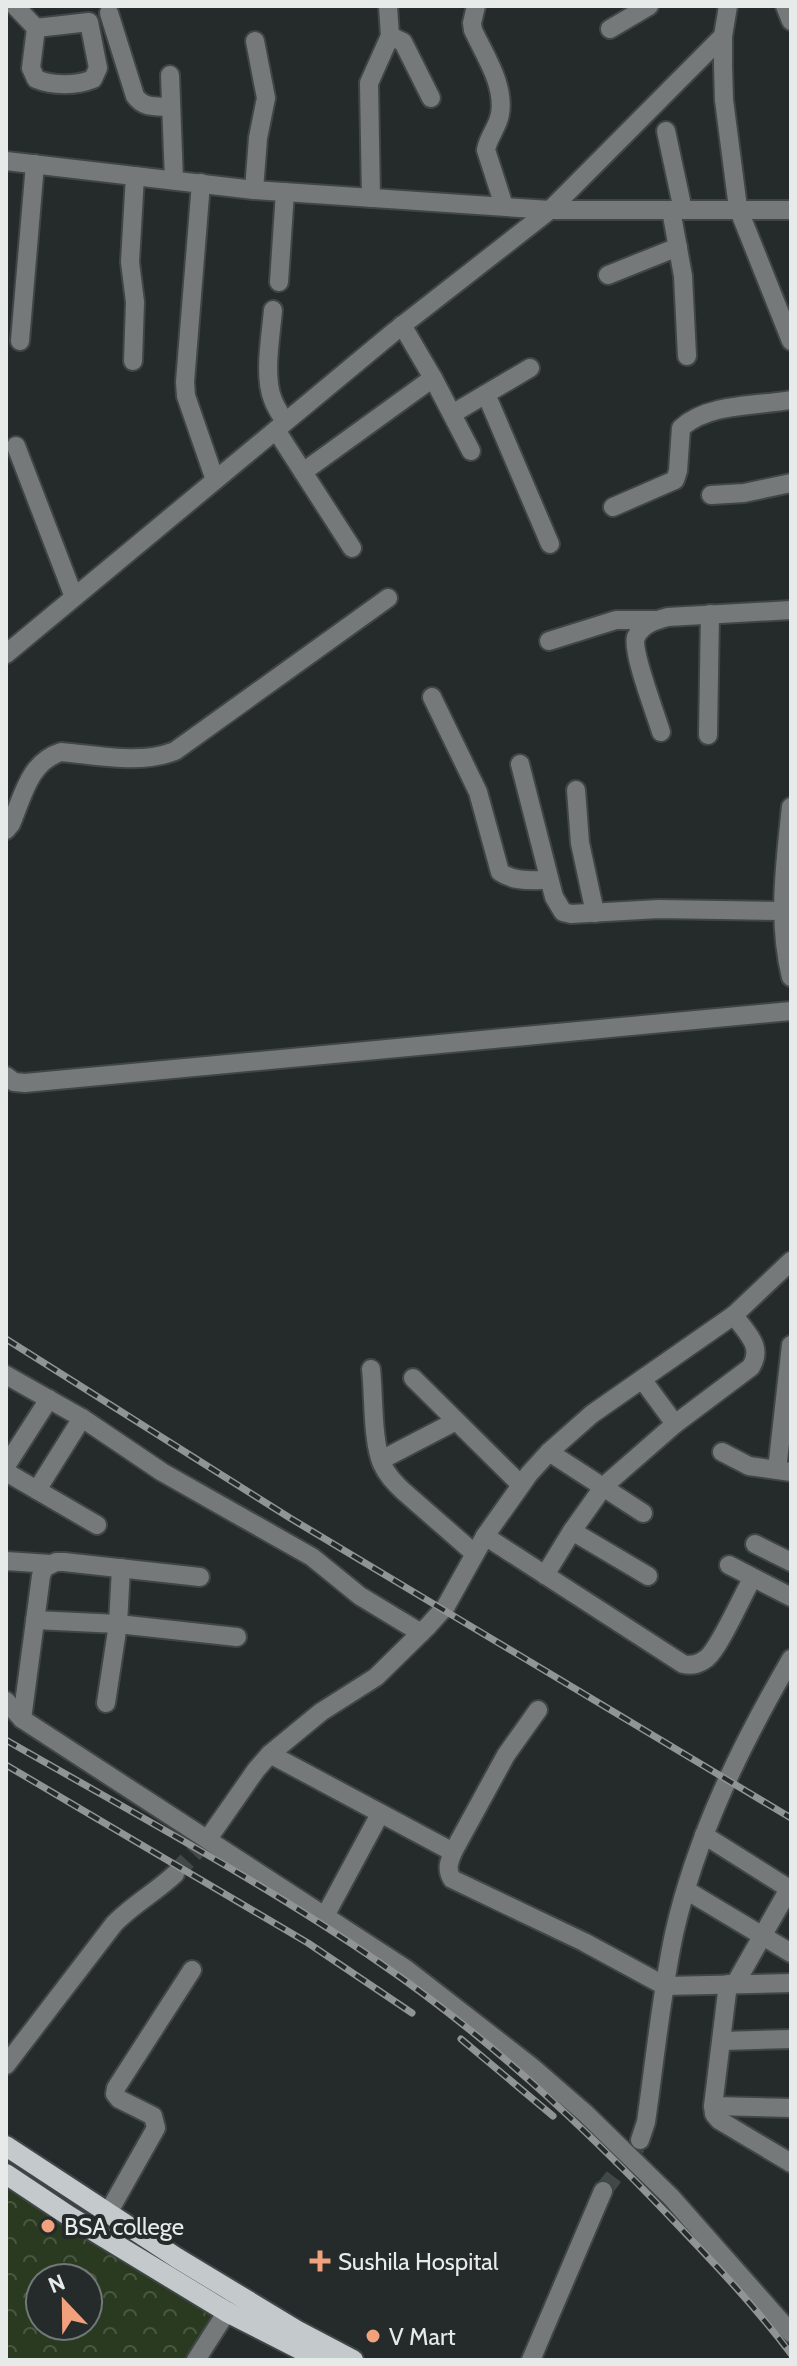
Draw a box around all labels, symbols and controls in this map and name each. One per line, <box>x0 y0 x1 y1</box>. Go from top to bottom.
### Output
place label: BSA college <box>64 2212 184 2241</box>
marker: BSA college <box>39 2217 57 2235</box>
place label: Sushila Hospital <box>338 2247 499 2276</box>
marker: Sushila Hospital <box>309 2250 331 2272</box>
north arrow <box>24 2262 104 2342</box>
text: N <box>44 2268 69 2299</box>
place label: V Mart <box>389 2322 456 2351</box>
marker: V Mart <box>364 2327 382 2345</box>

